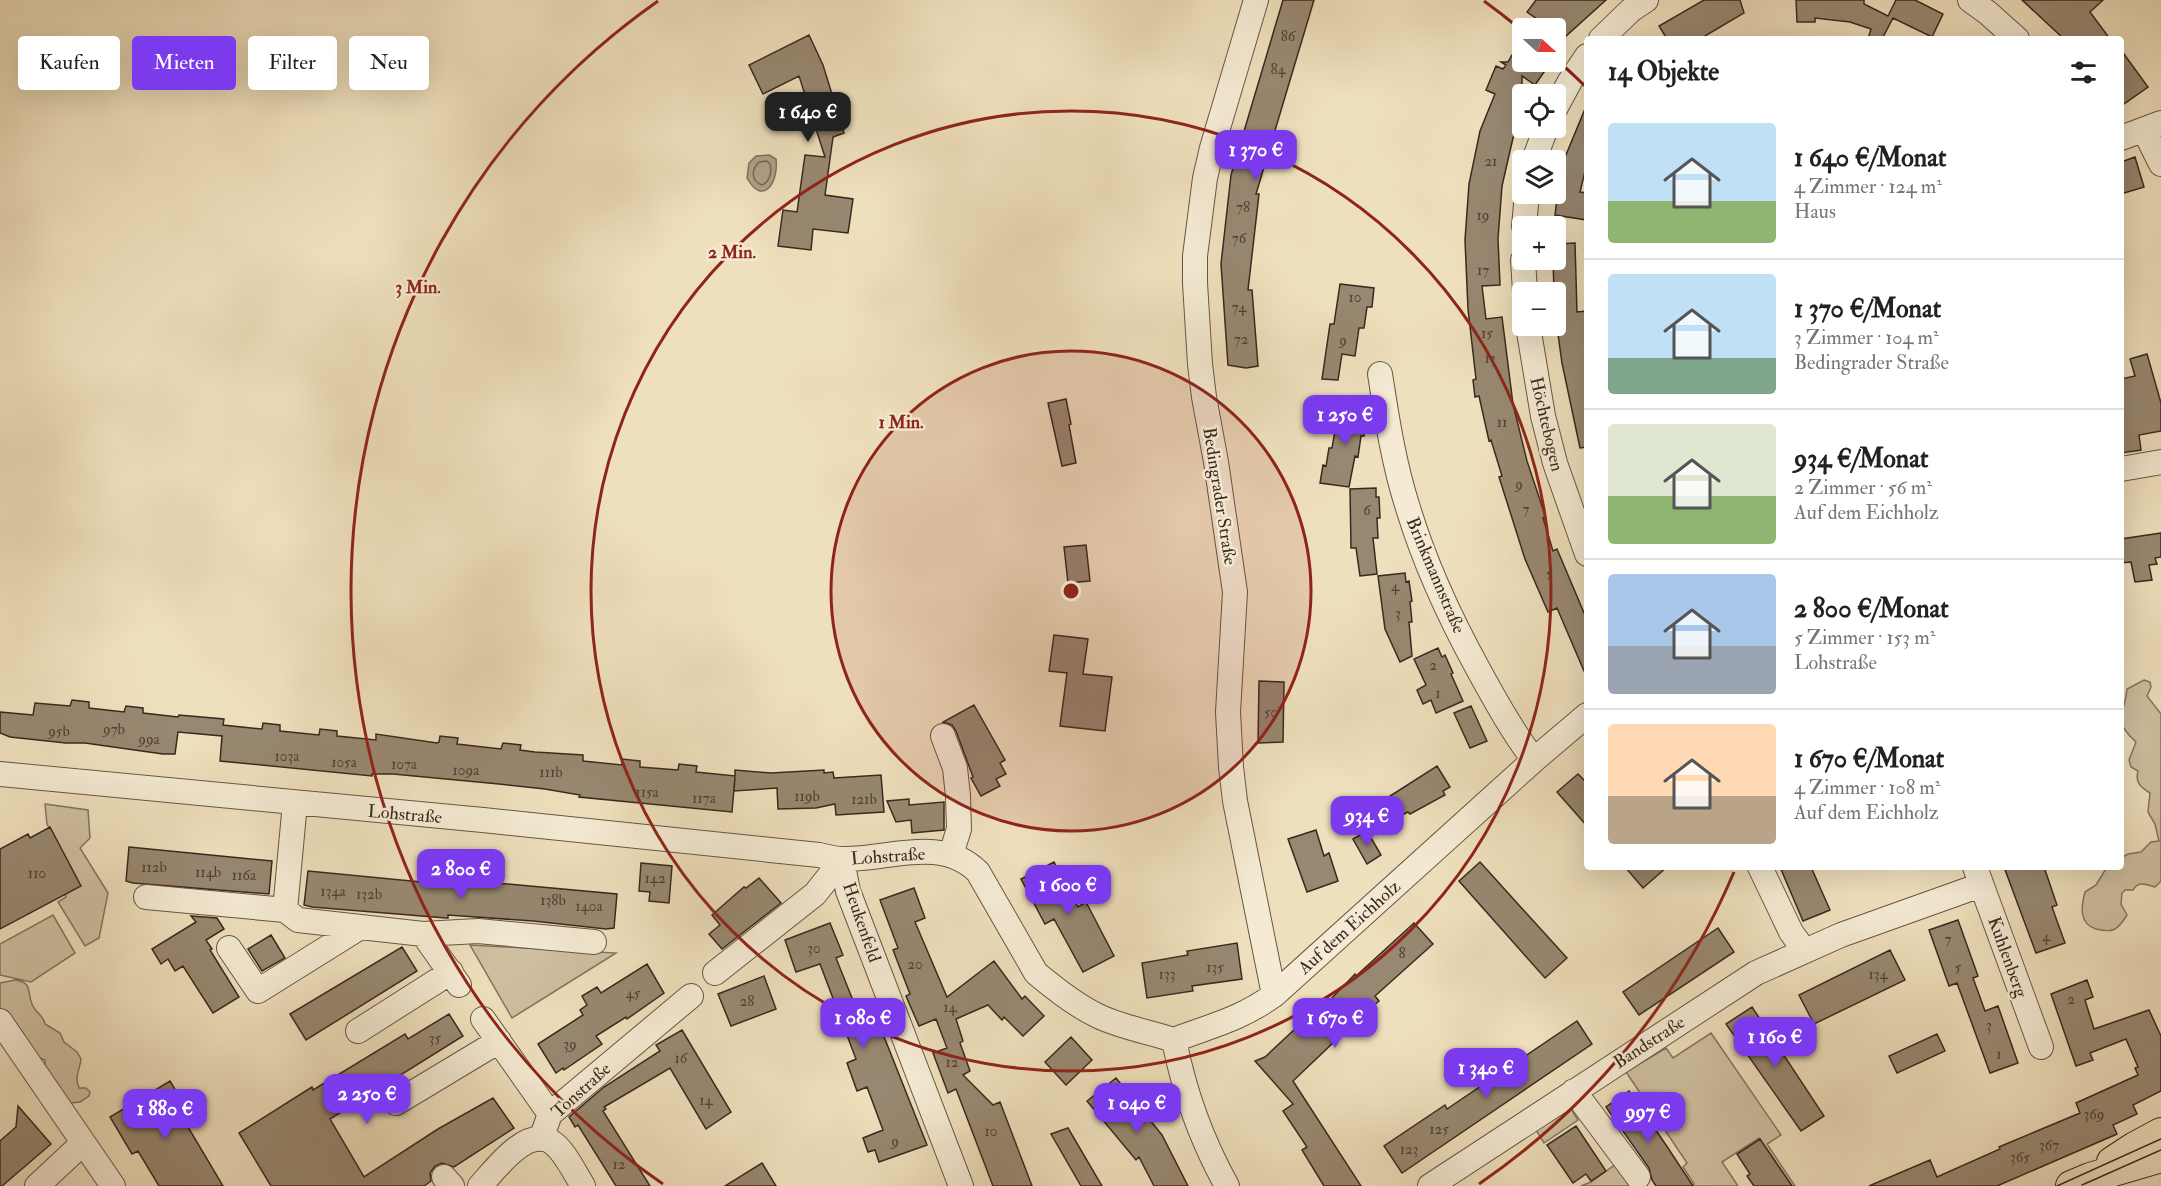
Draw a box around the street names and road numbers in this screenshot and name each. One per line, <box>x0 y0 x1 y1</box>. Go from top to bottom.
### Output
street label: Höchtebogen <box>1524 375 1569 474</box>
street label: Bedingrader Straße <box>1197 425 1242 567</box>
street label: Brinkmannstraße <box>1401 513 1471 637</box>
street label: Lohstraße <box>367 800 444 829</box>
street label: Lohstraße <box>850 842 926 871</box>
street label: Auf dem Eichholz <box>1293 875 1406 980</box>
street label: Heukenfeld <box>837 879 886 965</box>
street label: Kuhlenberg <box>1982 914 2033 1002</box>
street label: Bandstraße <box>1609 1011 1690 1074</box>
street label: Tonstraße <box>547 1057 616 1123</box>

